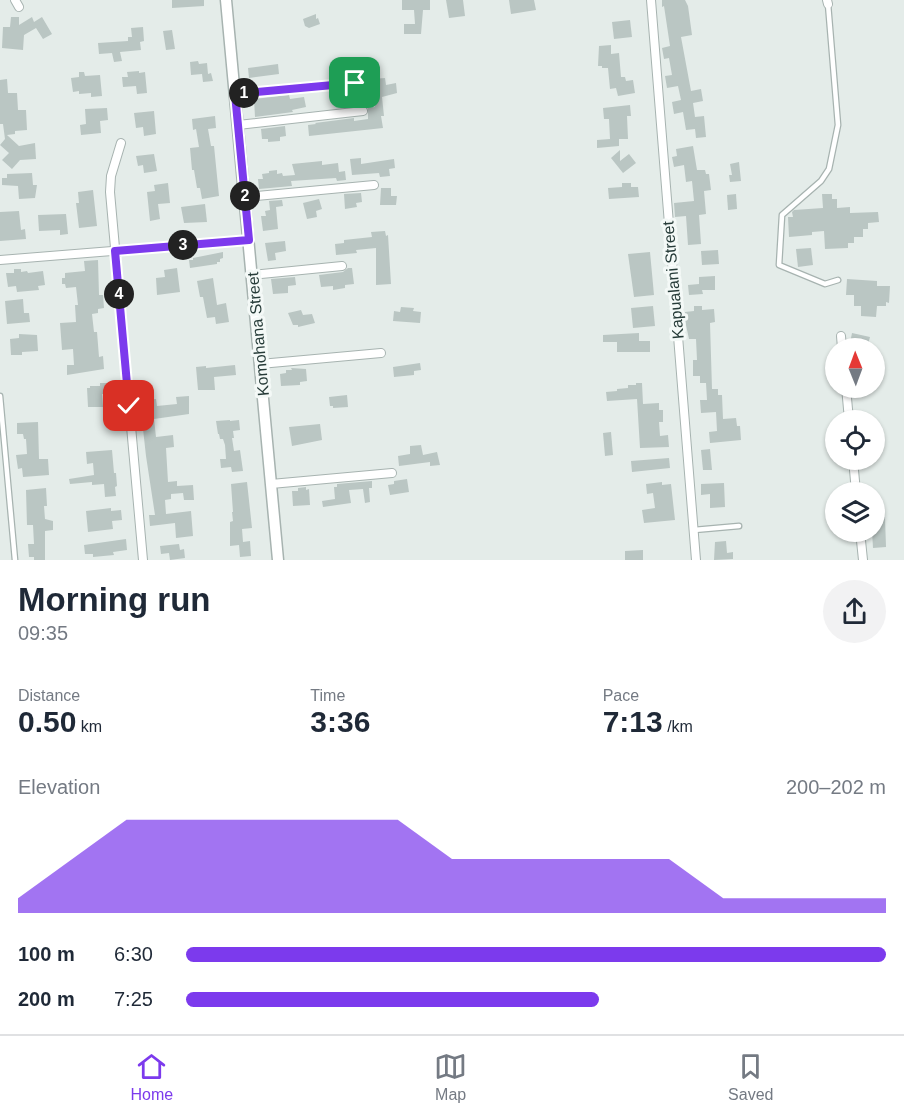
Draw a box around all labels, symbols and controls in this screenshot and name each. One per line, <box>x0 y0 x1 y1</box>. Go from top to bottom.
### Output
pin <box>329 57 380 108</box>
icon: arrive <box>338 66 371 99</box>
pin: 1 <box>229 78 259 108</box>
text: 1 <box>240 84 248 101</box>
pin: 2 <box>230 181 260 211</box>
text: 2 <box>241 187 249 204</box>
street label: Kapualani Street <box>659 220 687 340</box>
pin: 3 <box>168 230 198 260</box>
text: 3 <box>179 236 187 253</box>
street label: Komohana Street <box>244 271 272 397</box>
pin: 4 <box>104 279 134 309</box>
text: 4 <box>115 285 123 302</box>
north arrow <box>825 338 885 398</box>
map controls <box>825 338 885 542</box>
pin <box>103 380 154 431</box>
icon: check <box>112 389 145 422</box>
button: locate <box>825 410 885 470</box>
button: layers <box>825 482 885 542</box>
button: share <box>823 580 886 643</box>
text: Morning run <box>18 581 210 618</box>
text: 09:35 <box>18 622 68 644</box>
text: Distance <box>18 687 80 704</box>
text: Time <box>310 687 345 704</box>
text: Pace <box>603 687 639 704</box>
text: 0.50 <box>18 705 76 738</box>
text: 3:36 <box>310 705 370 738</box>
text: 7:13 <box>603 705 663 738</box>
text: km <box>76 718 102 735</box>
text: /km <box>663 718 693 735</box>
text: Elevation <box>18 776 100 798</box>
text: 200–202 m <box>786 776 886 798</box>
text: 100 m <box>18 943 75 965</box>
text: 6:30 <box>114 943 153 965</box>
text: 200 m <box>18 988 75 1010</box>
text: 7:25 <box>114 988 153 1010</box>
tab: Home <box>130 1050 173 1104</box>
tab: Map <box>434 1050 467 1104</box>
tab: Saved <box>728 1050 773 1104</box>

